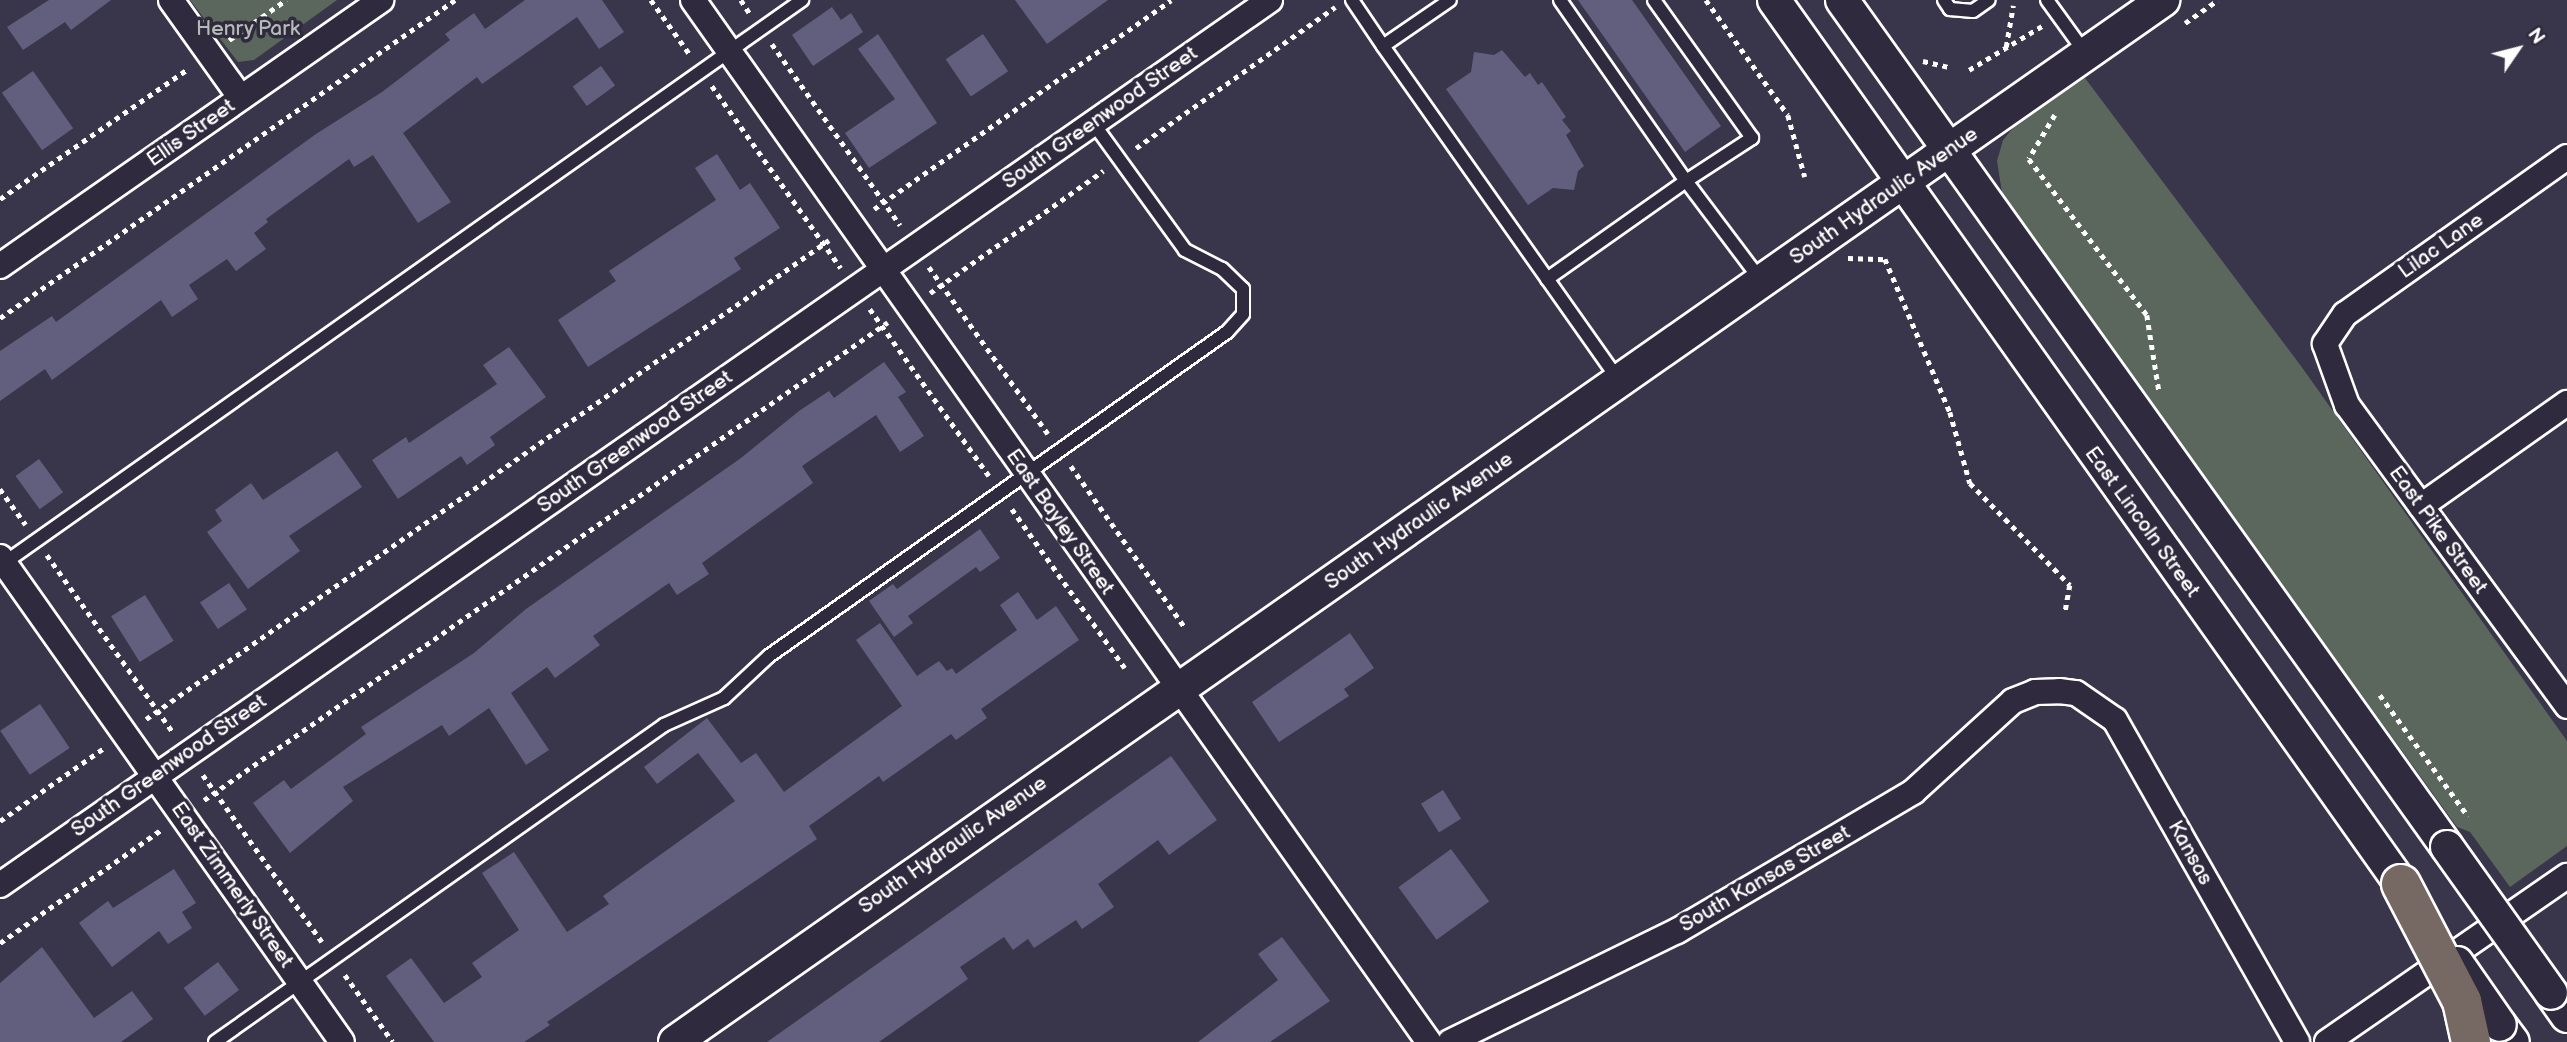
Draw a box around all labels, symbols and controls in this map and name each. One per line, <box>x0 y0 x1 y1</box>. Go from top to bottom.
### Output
north arrow <box>2483 14 2553 84</box>
park label: Henry Park <box>195 16 301 42</box>
text: N <box>2522 24 2549 49</box>
street label: South Greenwood Street <box>998 41 1202 195</box>
street label: Ellis Street <box>142 93 240 173</box>
street label: South Hydraulic Avenue <box>1785 121 1983 271</box>
street label: Lilac Lane <box>2394 208 2488 284</box>
street label: South Greenwood Street <box>533 365 737 519</box>
street label: East Lincoln Street <box>2079 442 2205 602</box>
street label: East Bayley Street <box>1000 444 1120 600</box>
street label: South Hydraulic Avenue <box>1320 446 1518 596</box>
street label: East Pike Street <box>2383 461 2493 599</box>
street label: South Greenwood Street <box>67 689 271 843</box>
street label: South Hydraulic Avenue <box>854 770 1052 920</box>
street label: East Zimmerly Street <box>165 797 299 973</box>
street label: Kansas <box>2162 816 2218 890</box>
street label: South Kansas Street <box>1675 820 1855 938</box>

